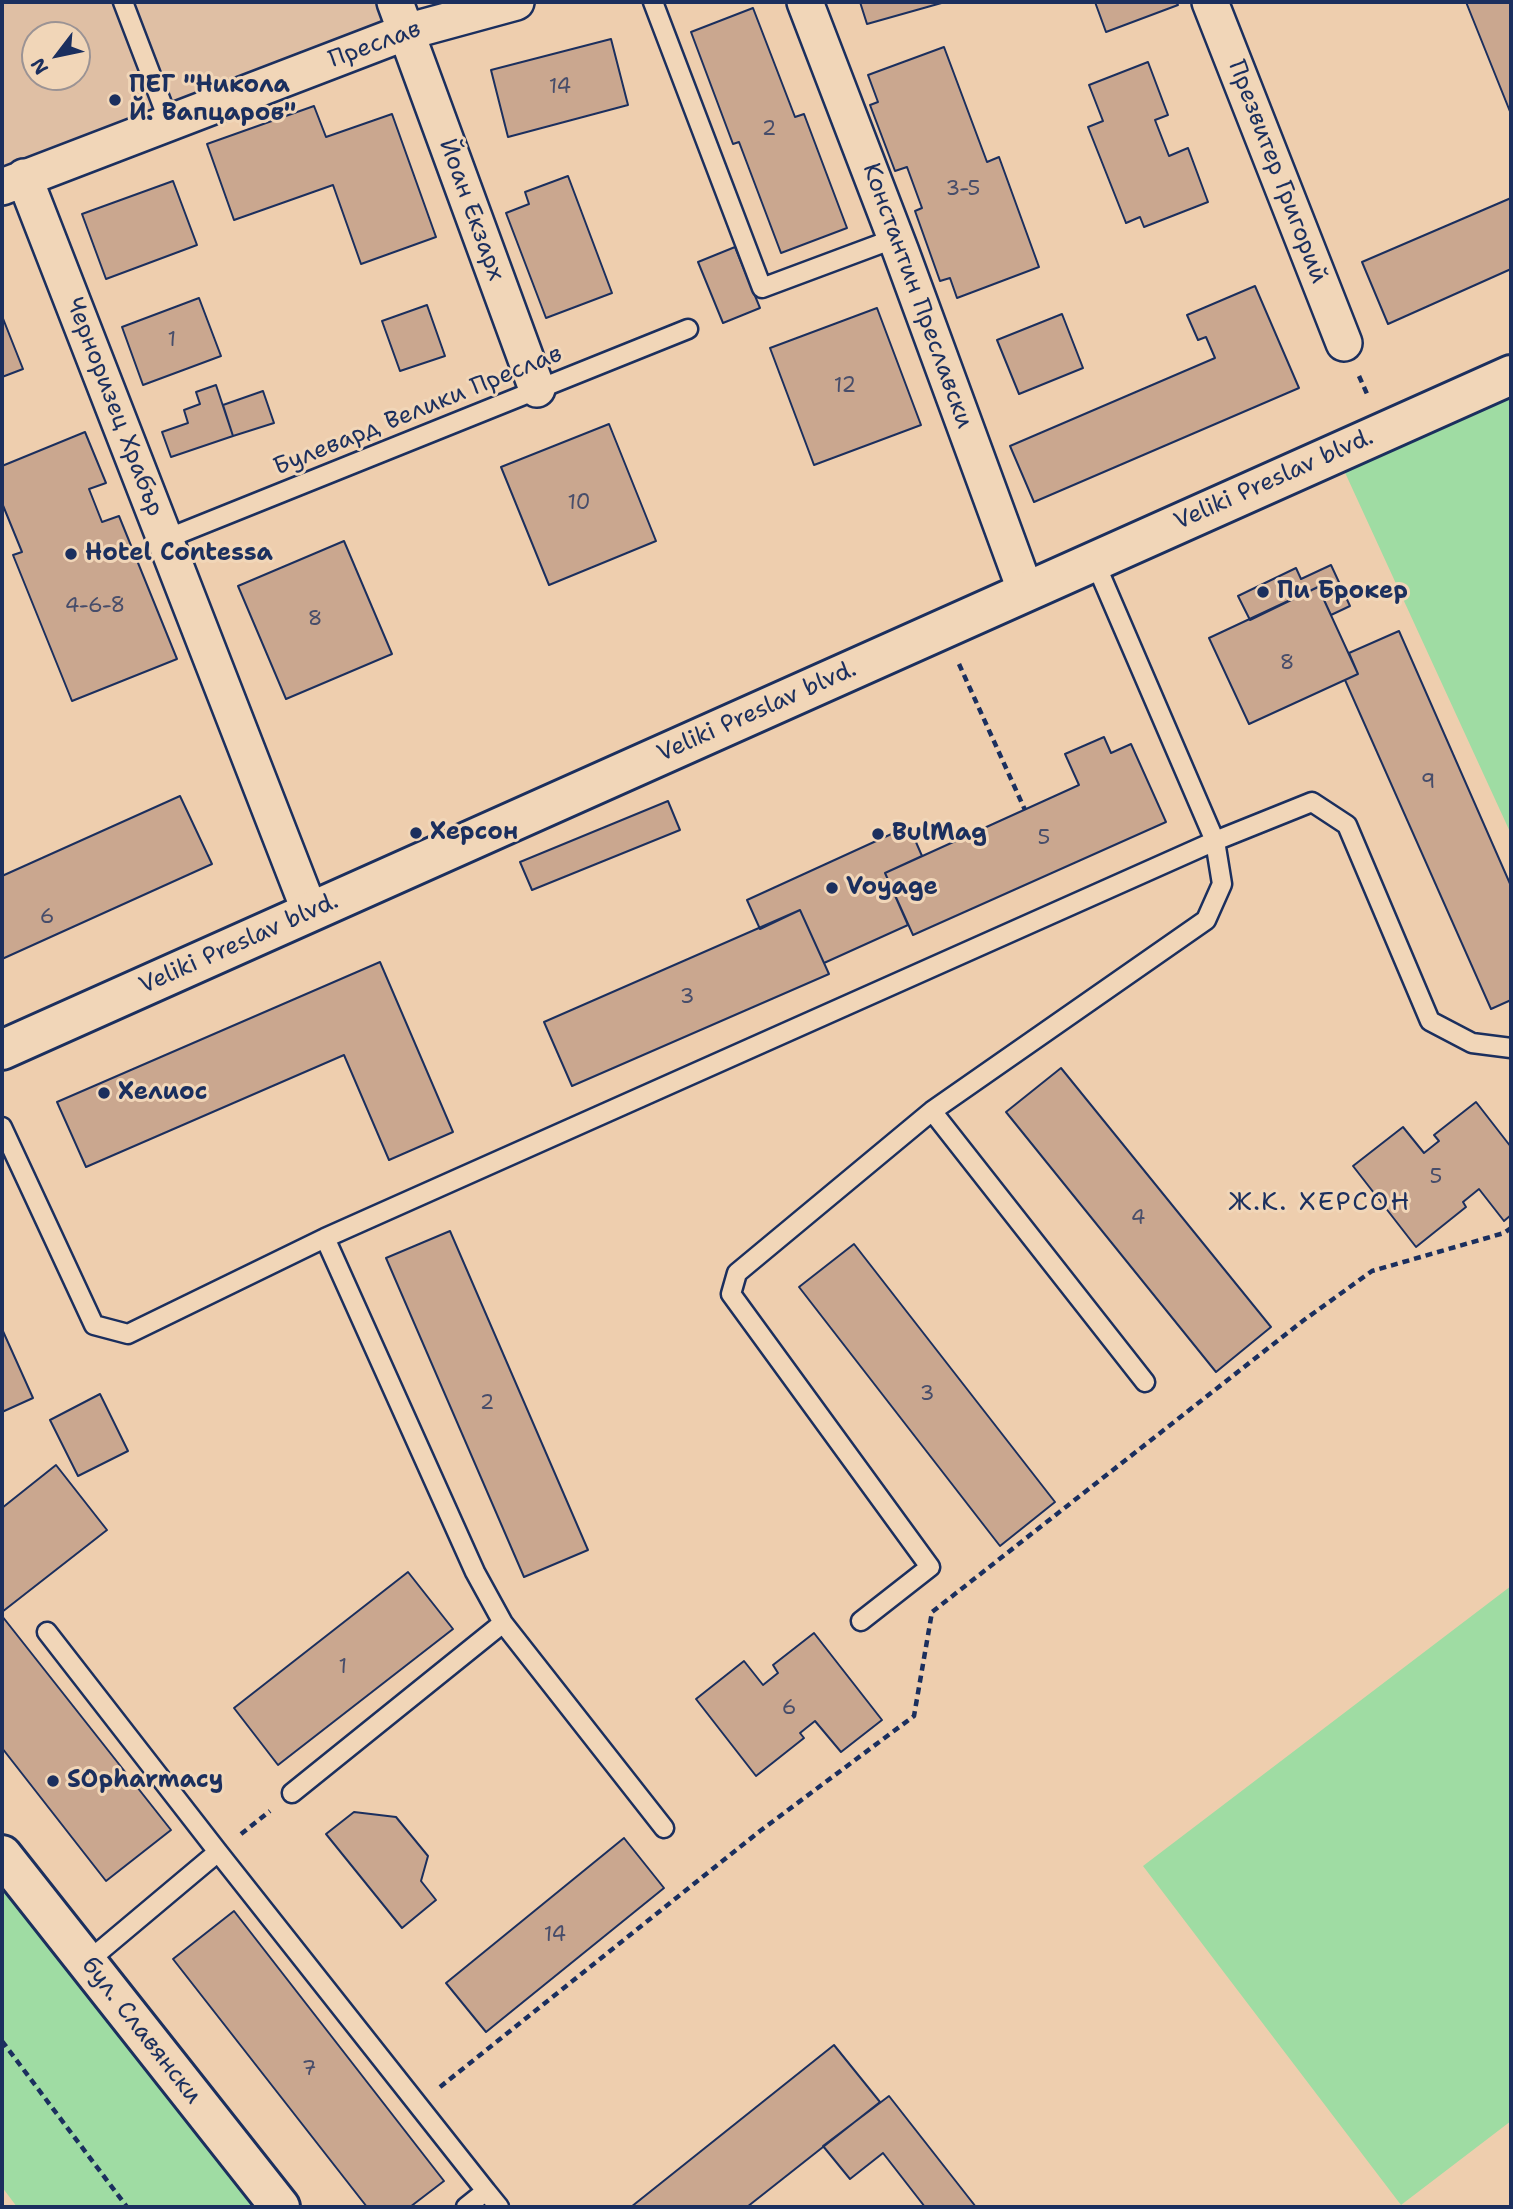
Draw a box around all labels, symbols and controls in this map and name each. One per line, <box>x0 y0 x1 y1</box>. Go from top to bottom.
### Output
street label: Преслав <box>325 15 425 75</box>
north arrow <box>21 21 91 91</box>
text: N <box>25 53 54 79</box>
street label: Презвитер Григорий <box>1221 56 1333 288</box>
place label: ПЕГ "Никола Й. Вапцаров" <box>129 72 296 128</box>
house number: 14 <box>549 75 571 101</box>
marker: ПЕГ "Никола Й. Вапцаров" <box>107 92 123 108</box>
house number: 2 <box>762 117 776 143</box>
street label: Йоан Екзарх <box>432 135 510 285</box>
street label: Константин Преславски <box>856 159 978 433</box>
house number: 3-5 <box>946 177 980 203</box>
street label: Черноризец Храбър <box>59 294 169 520</box>
house number: 1 <box>168 328 176 354</box>
street label: Булевард Велики Преслав <box>270 340 566 482</box>
house number: 12 <box>834 374 856 400</box>
street label: Veliki Preslav blvd. <box>1170 423 1378 537</box>
house number: 10 <box>568 491 590 517</box>
place label: Hotel Contessa <box>85 540 273 568</box>
marker: Hotel Contessa <box>63 546 79 562</box>
place label: Пи Брокер <box>1277 578 1408 606</box>
marker: Пи Брокер <box>1255 584 1271 600</box>
house number: 4-6-8 <box>65 594 125 620</box>
house number: 8 <box>308 607 322 633</box>
house number: 8 <box>1280 651 1294 677</box>
street label: Veliki Preslav blvd. <box>653 655 861 769</box>
house number: 9 <box>1421 770 1435 796</box>
place label: Херсон <box>430 819 518 847</box>
place label: BulMag <box>892 820 987 848</box>
marker: Херсон <box>408 825 424 841</box>
marker: BulMag <box>870 826 886 842</box>
house number: 5 <box>1038 826 1050 852</box>
place label: Voyage <box>846 874 938 902</box>
marker: Voyage <box>824 880 840 896</box>
street label: Veliki Preslav blvd. <box>135 887 343 1001</box>
house number: 6 <box>40 905 54 931</box>
house number: 3 <box>680 985 694 1011</box>
place label: Хелиос <box>118 1079 207 1107</box>
marker: Хелиос <box>96 1085 112 1101</box>
house number: 5 <box>1430 1165 1442 1191</box>
district label: Ж.К. ХЕРСОН <box>1230 1187 1410 1219</box>
house number: 4 <box>1131 1206 1145 1232</box>
house number: 3 <box>920 1382 934 1408</box>
house number: 2 <box>480 1391 494 1417</box>
house number: 1 <box>339 1655 347 1681</box>
house number: 6 <box>782 1696 796 1722</box>
place label: SOpharmacy <box>67 1767 223 1795</box>
marker: SOpharmacy <box>45 1773 61 1789</box>
house number: 14 <box>544 1923 566 1949</box>
street label: бул. Славянски <box>75 1952 207 2110</box>
house number: 7 <box>302 2057 316 2083</box>

